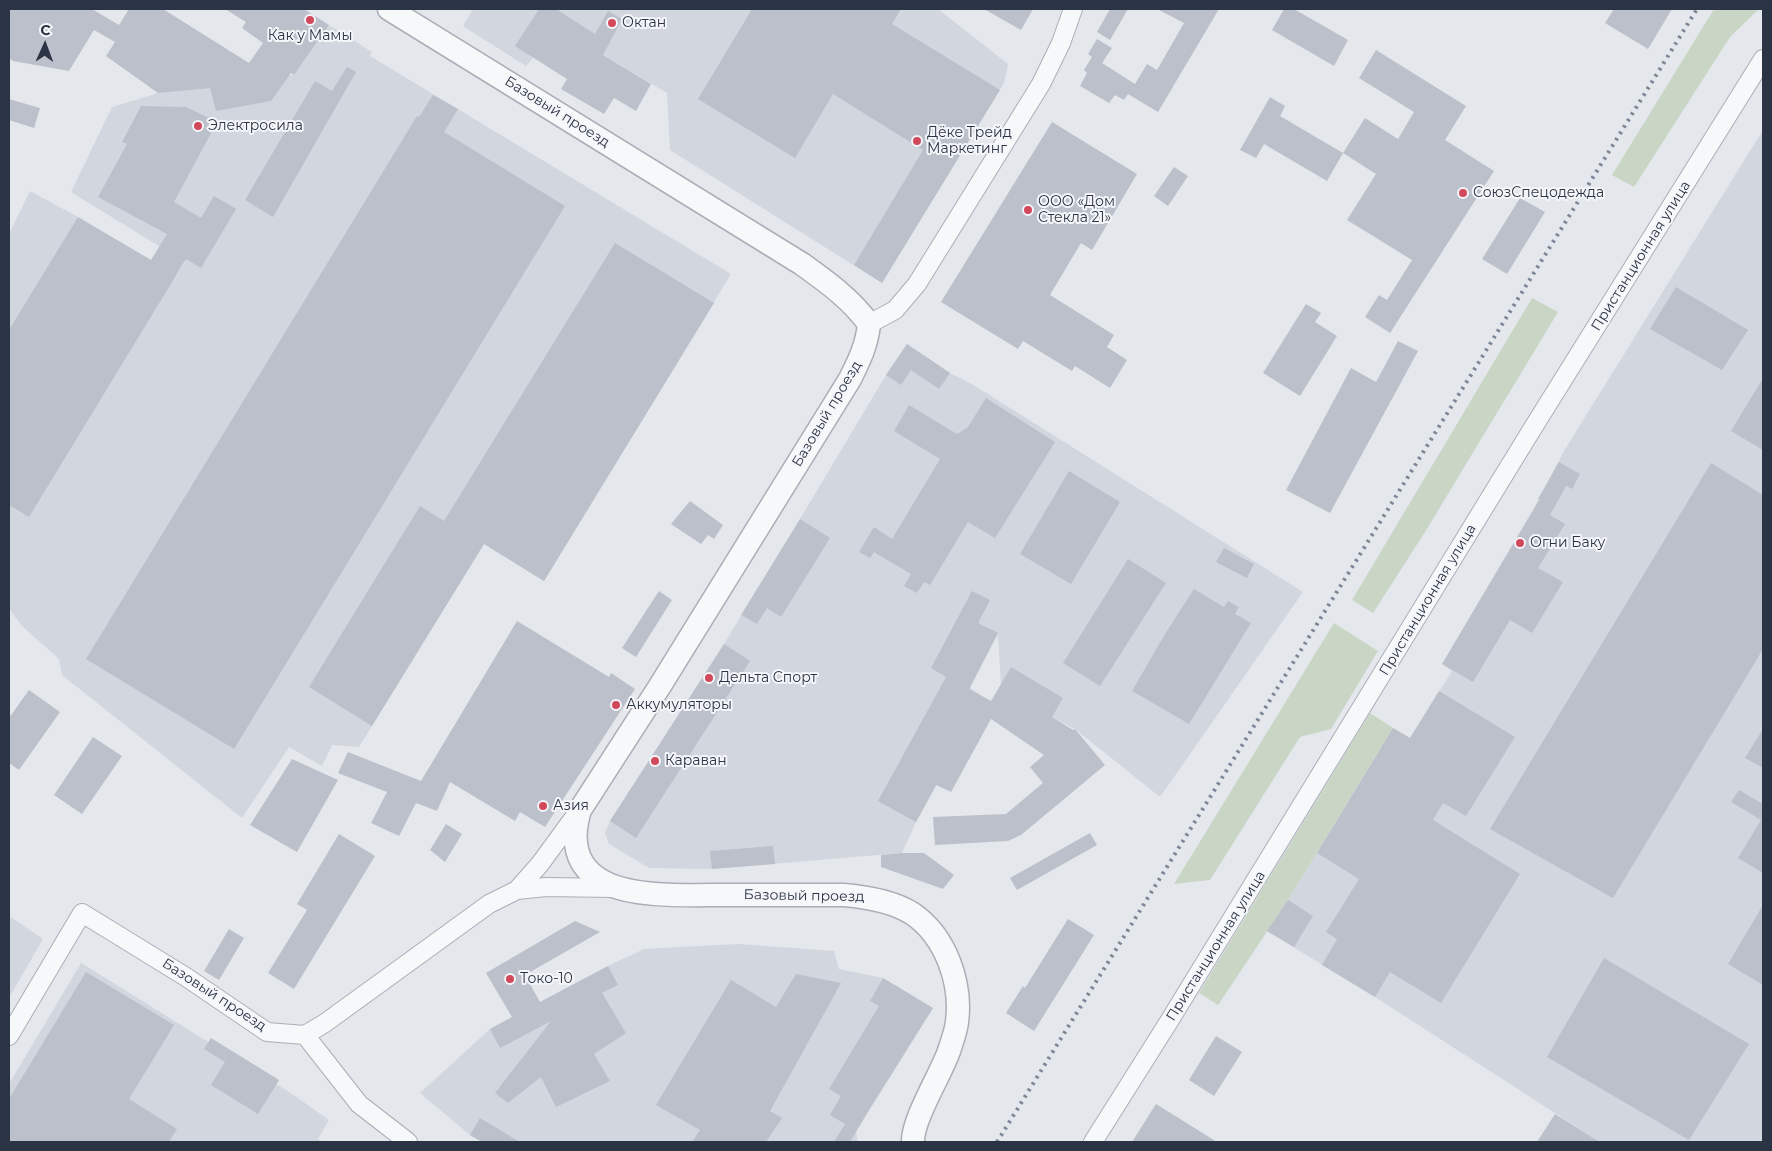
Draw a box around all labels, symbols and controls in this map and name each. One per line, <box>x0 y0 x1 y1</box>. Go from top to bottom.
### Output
marker: Как у Мамы <box>304 14 316 26</box>
place label: Октан <box>622 15 666 31</box>
marker: Октан <box>606 17 618 29</box>
north arrow <box>20 20 70 70</box>
text: С <box>40 21 51 39</box>
place label: Как у Мамы <box>268 28 352 44</box>
street label: Базовый проезд <box>501 73 613 151</box>
place label: Электросила <box>208 118 303 134</box>
marker: Электросила <box>192 120 204 132</box>
place label: Дёке Трейд Маркетинг <box>927 125 1012 158</box>
marker: Дёке Трейд Маркетинг <box>911 135 923 147</box>
street label: Пристанционная улица <box>1588 178 1694 334</box>
place label: СоюзСпецодежда <box>1473 185 1604 201</box>
marker: СоюзСпецодежда <box>1457 187 1469 199</box>
place label: ООО «Дом Стекла 21» <box>1038 194 1115 226</box>
marker: ООО «Дом Стекла 21» <box>1022 204 1034 216</box>
street label: Базовый проезд <box>789 358 865 470</box>
street label: Пристанционная улица <box>1376 521 1480 679</box>
place label: Огни Баку <box>1530 535 1605 551</box>
marker: Огни Баку <box>1514 537 1526 549</box>
place label: Дельта Спорт <box>719 670 817 686</box>
marker: Дельта Спорт <box>703 672 715 684</box>
place label: Аккумуляторы <box>626 697 732 713</box>
marker: Аккумуляторы <box>610 699 622 711</box>
place label: Караван <box>665 753 727 769</box>
marker: Караван <box>649 755 661 767</box>
place label: Азия <box>553 798 589 814</box>
marker: Азия <box>537 800 549 812</box>
street label: Пристанционная улица <box>1163 868 1269 1024</box>
street label: Базовый проезд <box>744 887 864 905</box>
street label: Базовый проезд <box>159 955 269 1035</box>
place label: Токо-10 <box>520 971 573 987</box>
marker: Токо-10 <box>504 973 516 985</box>

